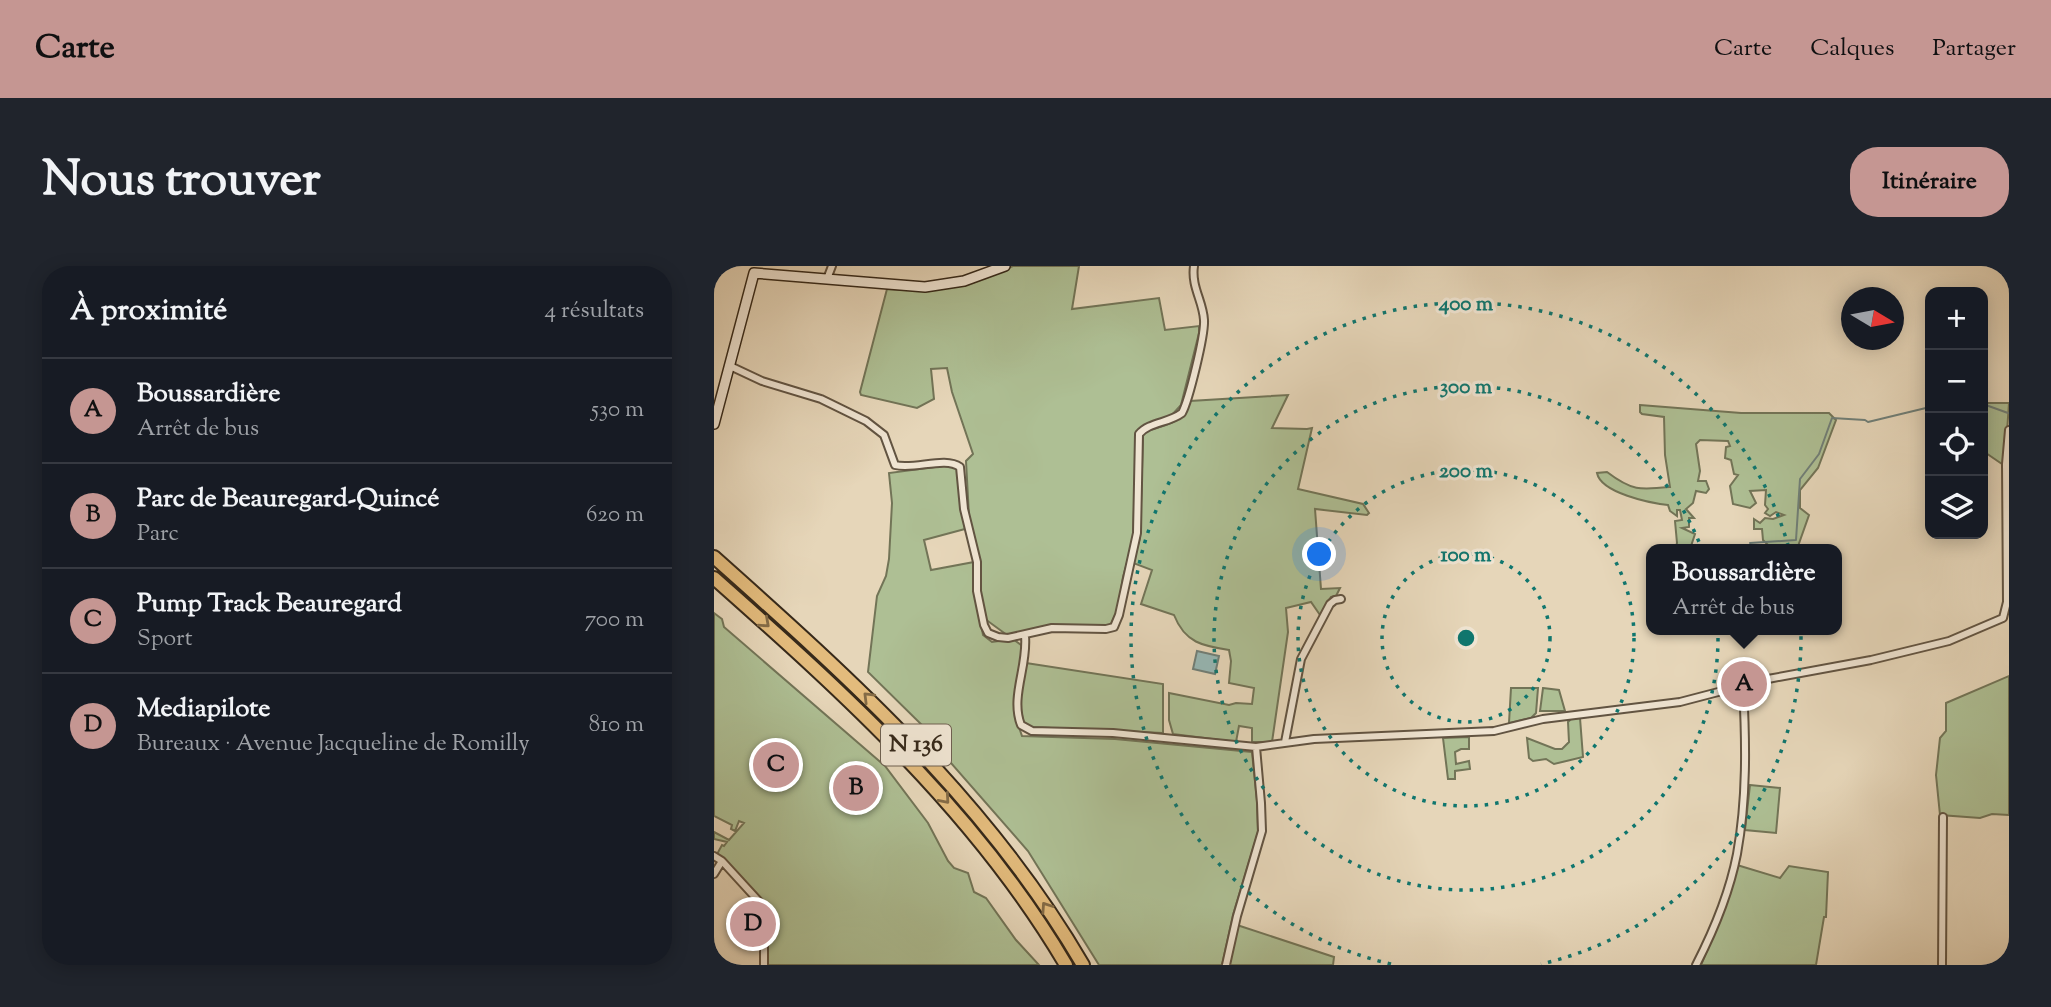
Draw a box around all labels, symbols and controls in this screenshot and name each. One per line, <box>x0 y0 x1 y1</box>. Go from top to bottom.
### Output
text: Carte <box>35 25 115 73</box>
text: Carte <box>1714 32 1772 66</box>
text: Calques <box>1810 32 1894 66</box>
text: Partager <box>1932 32 2016 66</box>
text: Nous trouver <box>42 147 321 217</box>
button: Itinéraire <box>1850 147 2009 217</box>
north arrow <box>1841 287 1904 350</box>
map controls <box>1925 287 1988 539</box>
button: + <box>1925 287 1988 350</box>
text: À proximité <box>70 290 227 333</box>
text: 400 m <box>1438 290 1494 320</box>
text: 4 résultats <box>545 295 644 328</box>
button: − <box>1925 350 1988 413</box>
text: 300 m <box>1440 373 1493 403</box>
text: Boussardière <box>137 376 280 413</box>
text: A <box>84 394 102 427</box>
text: 530 m <box>591 394 644 427</box>
text: Arrêt de bus <box>137 413 259 446</box>
button: locate <box>1925 413 1988 476</box>
text: 200 m <box>1439 457 1494 487</box>
button: layers <box>1925 476 1988 539</box>
text: Parc de Beauregard-Quincé <box>137 481 439 518</box>
text: B <box>86 499 100 532</box>
text: 620 m <box>586 499 644 532</box>
text: Parc <box>137 518 179 551</box>
your location <box>1302 537 1336 571</box>
text: 100 m <box>1441 541 1492 571</box>
popup <box>1646 544 1842 635</box>
text: Boussardière <box>1672 555 1816 592</box>
text: Pump Track Beauregard <box>137 586 402 623</box>
text: Arrêt de bus <box>1672 592 1794 625</box>
text: C <box>84 604 102 637</box>
text: 700 m <box>585 604 644 637</box>
one-way arrow <box>757 615 770 627</box>
text: Sport <box>137 623 193 656</box>
centre of rings <box>1454 626 1478 650</box>
pin: A <box>1721 658 1767 710</box>
text: Mediapilote <box>137 691 270 728</box>
one-way arrow <box>863 692 876 705</box>
text: D <box>84 709 102 742</box>
text: 810 m <box>589 709 644 742</box>
road number: N 136 <box>881 724 951 766</box>
text: Bureaux · Avenue Jacqueline de Romilly <box>137 728 530 761</box>
pin: C <box>753 739 799 791</box>
pin: B <box>833 762 879 814</box>
one-way arrow <box>937 791 949 804</box>
pin: D <box>730 898 776 950</box>
one-way arrow <box>1042 902 1054 915</box>

